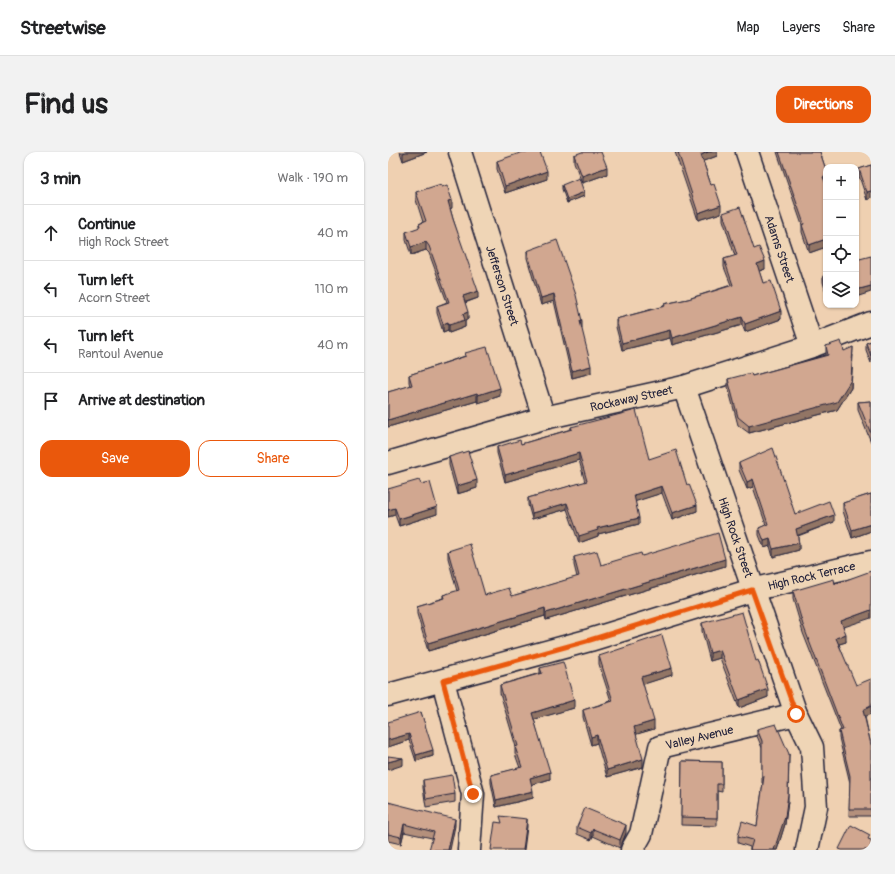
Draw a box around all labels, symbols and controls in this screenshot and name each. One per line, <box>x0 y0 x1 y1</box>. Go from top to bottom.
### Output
text: Streetwise <box>20 16 106 40</box>
text: Map <box>737 19 760 36</box>
text: Layers <box>782 19 820 36</box>
text: Share <box>842 19 875 36</box>
button: Directions <box>776 86 871 123</box>
text: Find us <box>24 87 108 122</box>
map controls <box>823 164 859 308</box>
button: + <box>823 164 859 200</box>
text: 3 min <box>40 168 81 189</box>
text: Walk · 190 m <box>277 170 348 186</box>
button: − <box>823 200 859 236</box>
street label: Adams Street <box>761 213 797 285</box>
text: Continue <box>78 215 136 234</box>
icon: ahead <box>40 222 62 244</box>
text: 40 m <box>317 225 348 241</box>
text: High Rock Street <box>78 234 169 250</box>
button: locate <box>823 236 859 272</box>
street label: Jefferson Street <box>482 244 521 328</box>
text: Turn left <box>78 271 134 290</box>
button: layers <box>823 272 859 308</box>
icon: left <box>40 278 62 300</box>
text: 110 m <box>315 281 348 297</box>
text: Acorn Street <box>78 290 150 306</box>
text: Turn left <box>78 327 134 346</box>
icon: left <box>40 334 62 356</box>
text: 40 m <box>317 337 348 353</box>
text: Rantoul Avenue <box>78 346 163 362</box>
street label: Rockaway Street <box>589 383 674 416</box>
icon: arrive <box>40 390 62 412</box>
text: Arrive at destination <box>78 391 205 410</box>
button: Save <box>40 440 190 477</box>
button: Share <box>198 440 348 477</box>
street label: High Rock Street <box>714 495 756 580</box>
street label: High Rock Terrace <box>766 559 857 594</box>
route start <box>787 705 805 723</box>
street label: Valley Avenue <box>664 722 735 753</box>
route end <box>464 785 482 803</box>

